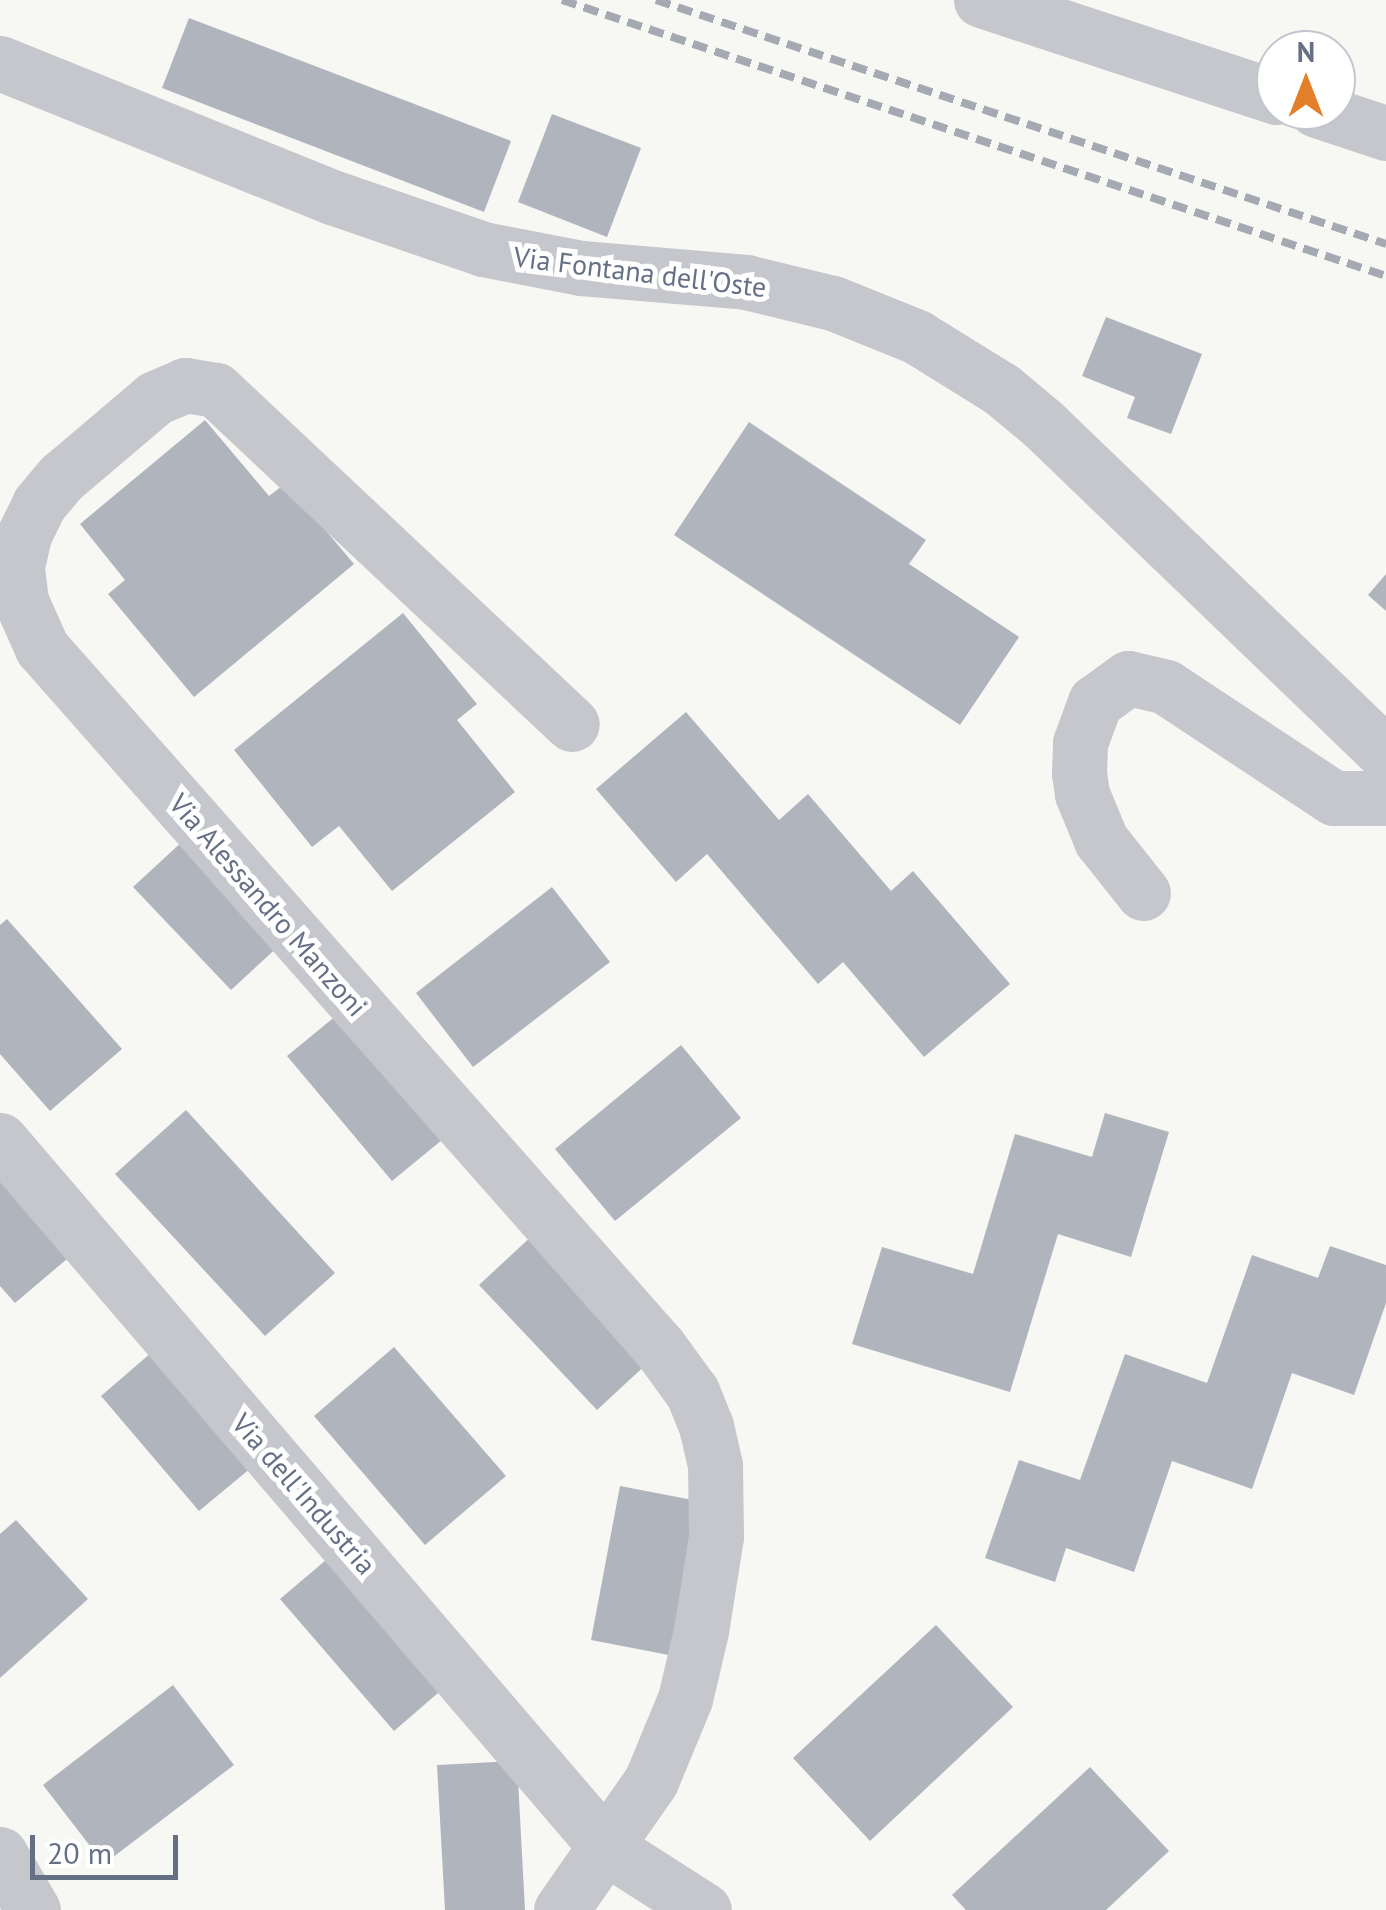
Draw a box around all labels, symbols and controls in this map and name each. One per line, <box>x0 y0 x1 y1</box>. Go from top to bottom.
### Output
north arrow <box>1256 30 1356 130</box>
text: N <box>1297 33 1315 70</box>
street label: Via Fontana dell'Oste <box>512 240 768 304</box>
street label: Via Alessandro Manzoni <box>162 787 374 1023</box>
street label: Via dell'Industria <box>225 1407 383 1581</box>
scale bar <box>35 1815 182 1877</box>
text: 20 m <box>47 1833 112 1872</box>

